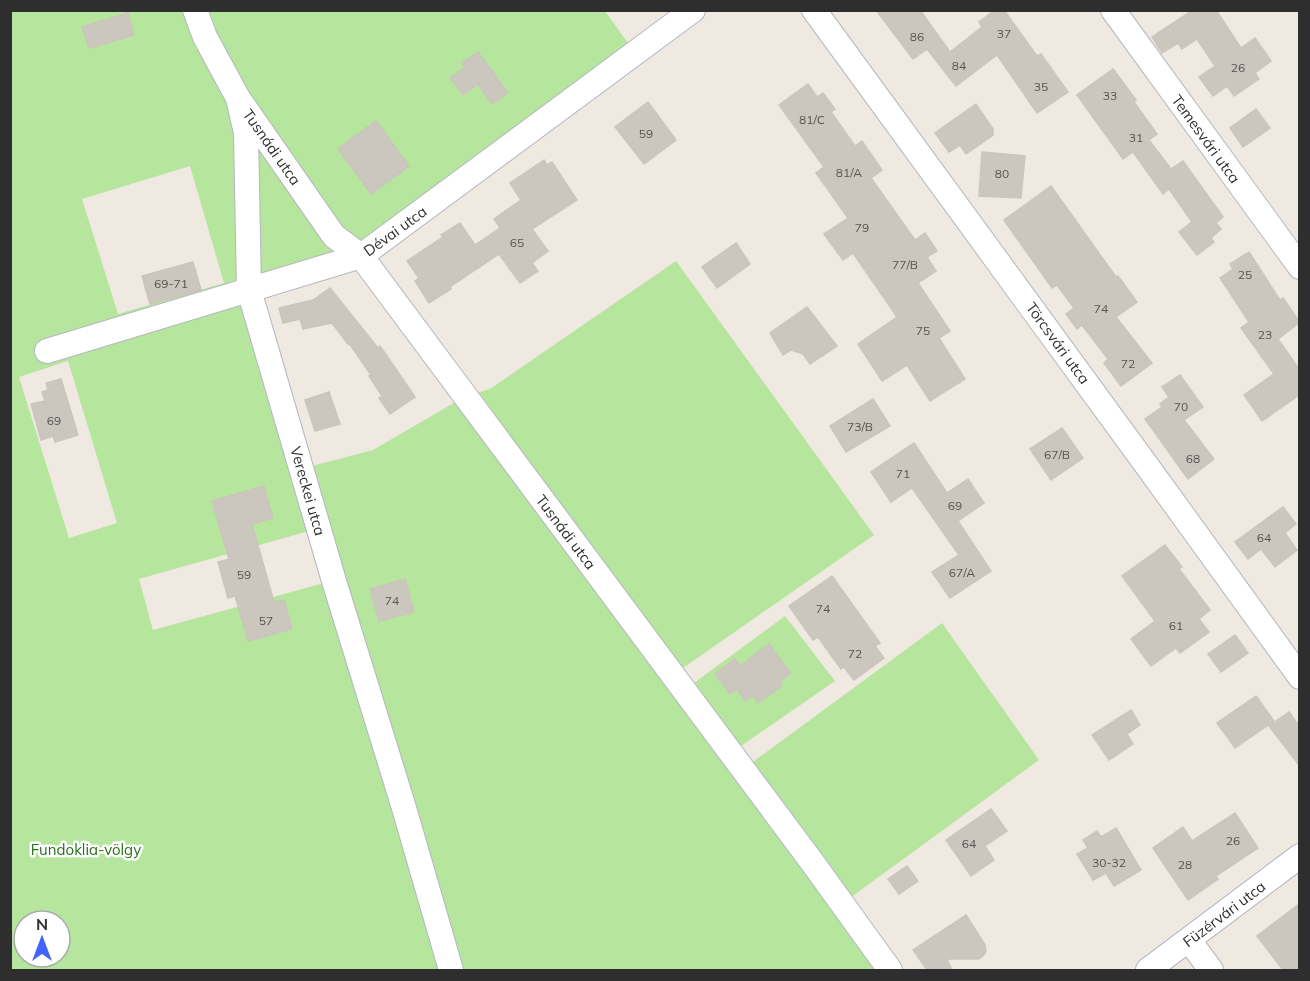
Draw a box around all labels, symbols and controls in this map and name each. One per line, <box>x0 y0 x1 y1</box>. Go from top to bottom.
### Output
house number: 37 <box>997 26 1011 41</box>
house number: 86 <box>910 29 924 44</box>
house number: 84 <box>952 58 966 73</box>
house number: 26 <box>1231 60 1245 75</box>
house number: 35 <box>1034 79 1048 94</box>
house number: 33 <box>1103 88 1117 103</box>
street label: Temesvári utca <box>1168 91 1244 187</box>
street label: Tusnádi utca <box>239 105 305 189</box>
house number: 81/C <box>799 112 825 127</box>
house number: 59 <box>639 126 653 141</box>
house number: 31 <box>1129 130 1143 145</box>
house number: 81/A <box>836 165 862 180</box>
house number: 80 <box>995 166 1009 181</box>
street label: Dévai utca <box>360 202 430 260</box>
house number: 79 <box>855 220 869 235</box>
house number: 65 <box>510 235 524 250</box>
house number: 77/B <box>892 257 918 272</box>
house number: 25 <box>1238 267 1252 282</box>
house number: 69-71 <box>154 276 188 291</box>
street label: Törcsvári utca <box>1022 298 1094 388</box>
house number: 74 <box>1094 301 1108 316</box>
house number: 75 <box>916 323 930 338</box>
house number: 23 <box>1258 327 1272 342</box>
house number: 72 <box>1121 356 1135 371</box>
house number: 70 <box>1174 399 1188 414</box>
house number: 69 <box>47 413 61 428</box>
house number: 73/B <box>847 419 873 434</box>
street label: Vereckei utca <box>286 444 330 538</box>
house number: 67/B <box>1044 447 1070 462</box>
house number: 68 <box>1186 451 1200 466</box>
house number: 71 <box>896 466 910 481</box>
street label: Tusnádi utca <box>532 491 600 573</box>
house number: 69 <box>948 498 962 513</box>
house number: 64 <box>1257 530 1271 545</box>
house number: 67/A <box>949 565 975 580</box>
house number: 59 <box>237 567 251 582</box>
house number: 74 <box>385 593 399 608</box>
house number: 74 <box>816 601 830 616</box>
house number: 57 <box>259 613 273 628</box>
house number: 61 <box>1169 618 1183 633</box>
house number: 72 <box>848 646 862 661</box>
house number: 26 <box>1226 833 1240 848</box>
house number: 64 <box>962 836 976 851</box>
park label: Fundoklia-völgy <box>31 840 141 859</box>
house number: 30-32 <box>1092 855 1126 870</box>
house number: 28 <box>1178 857 1192 872</box>
street label: Füzérvári utca <box>1179 877 1269 951</box>
north arrow <box>12 909 72 969</box>
text: N <box>36 914 48 934</box>

